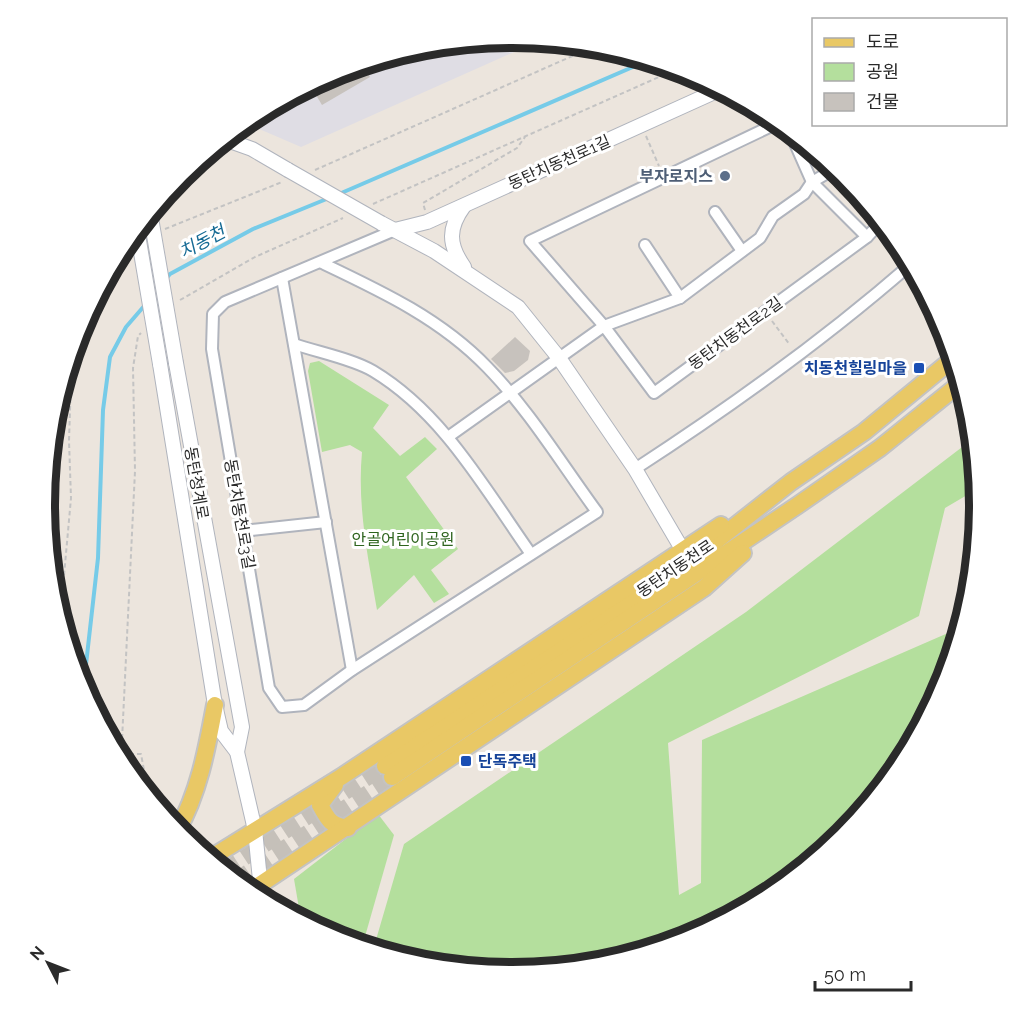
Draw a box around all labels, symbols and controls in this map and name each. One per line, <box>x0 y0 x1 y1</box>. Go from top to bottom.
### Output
legend <box>812 18 1007 126</box>
text: 도로 <box>866 31 899 52</box>
text: 공원 <box>866 61 899 82</box>
text: 건물 <box>866 91 899 112</box>
street label: 동탄치동천로1길 <box>505 131 613 193</box>
place label: 부자로지스 <box>639 167 713 186</box>
marker: 부자로지스 <box>718 169 732 183</box>
water label: 치동천 <box>175 219 231 262</box>
street label: 동탄치동천로2길 <box>685 293 786 374</box>
place label: 치동천힐링마을 <box>804 359 907 378</box>
marker: 치동천힐링마을 <box>912 361 926 375</box>
street label: 동탄청계로 <box>181 445 212 521</box>
street label: 동탄치동천로3길 <box>220 457 259 571</box>
park label: 안골어린이공원 <box>351 530 455 549</box>
street label: 동탄치동천로 <box>633 536 717 601</box>
place label: 단독주택 <box>478 752 537 771</box>
marker: 단독주택 <box>459 754 473 768</box>
north arrow <box>18 933 78 993</box>
text: N <box>26 942 48 964</box>
scale bar <box>815 954 911 992</box>
text: 50 m <box>824 964 866 985</box>

